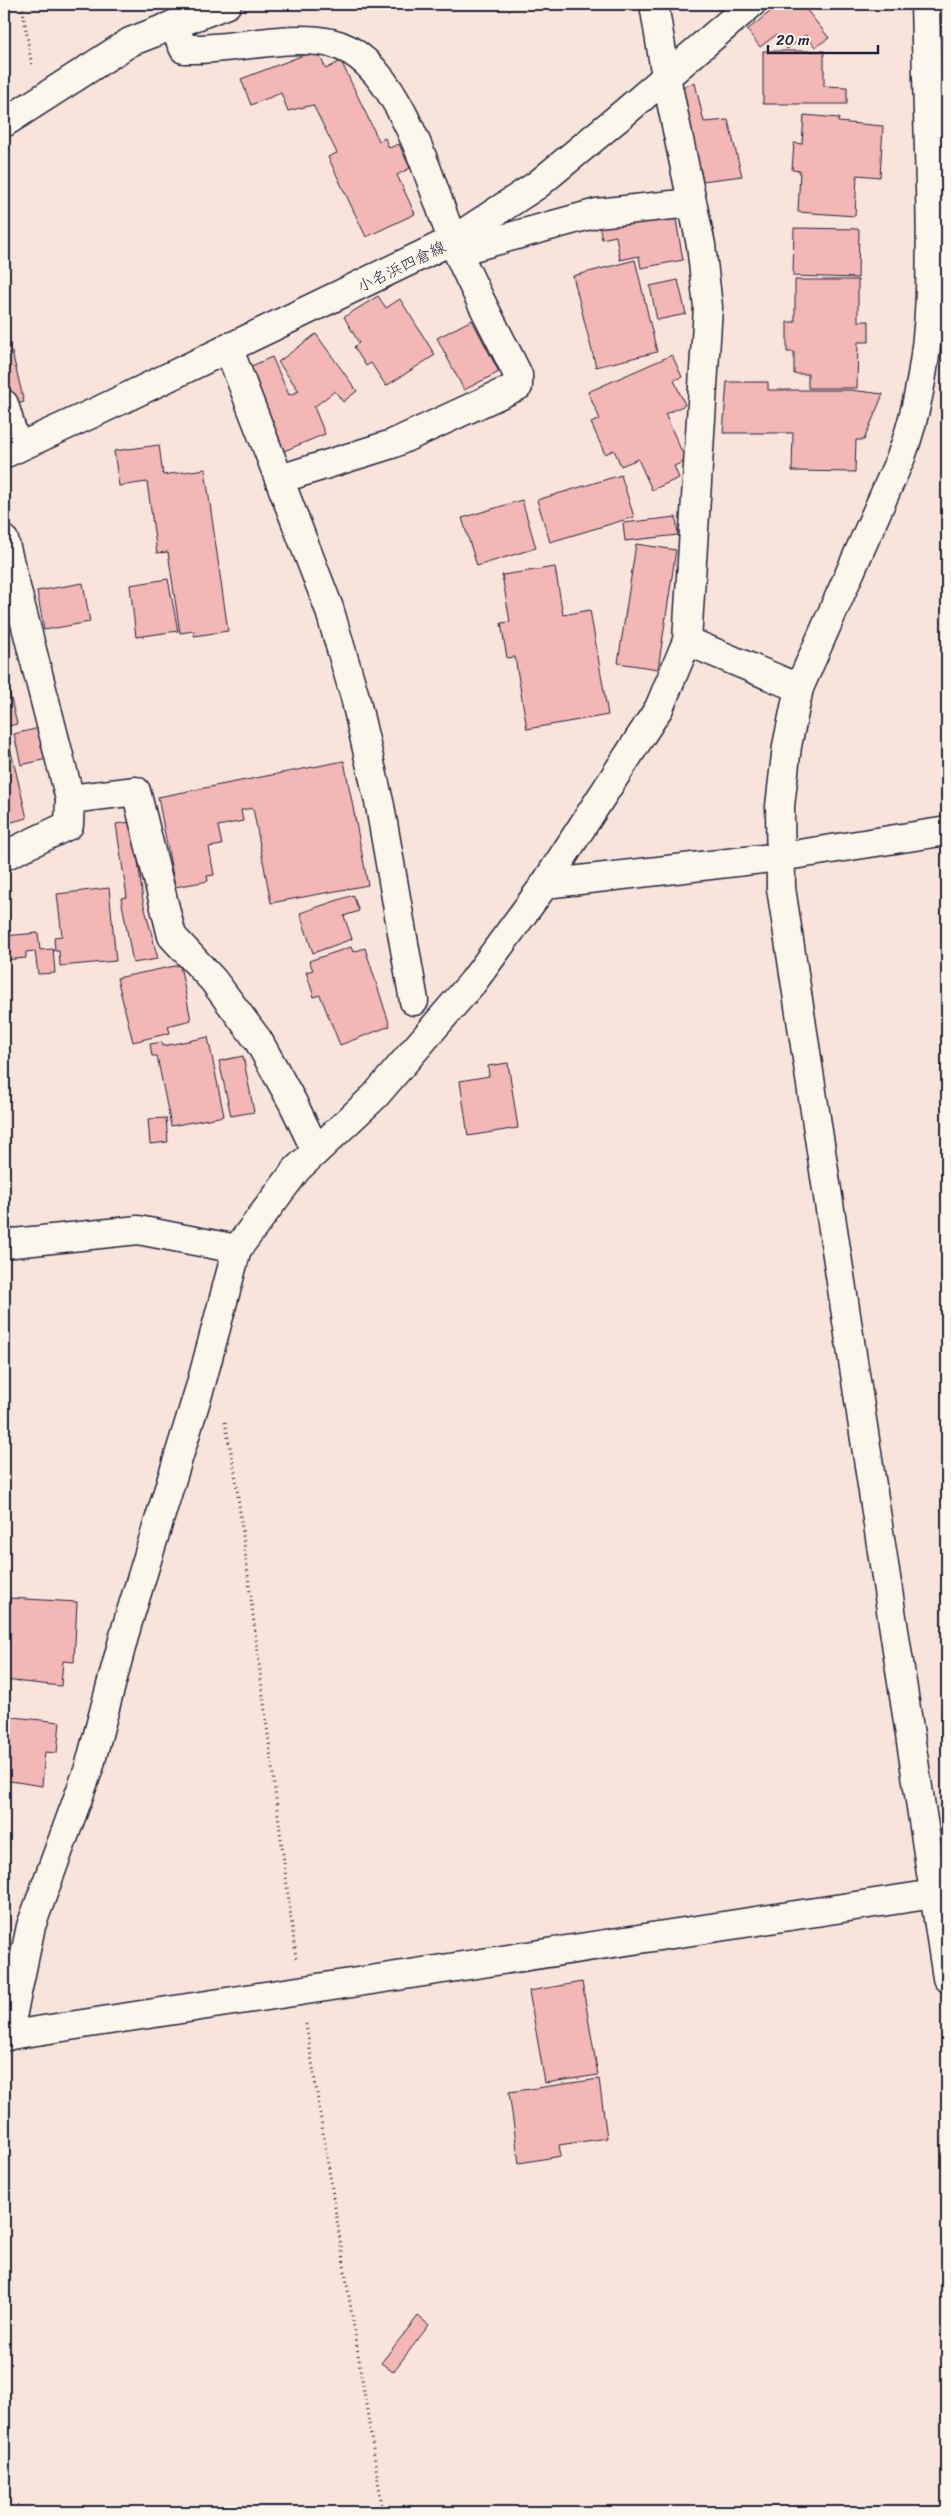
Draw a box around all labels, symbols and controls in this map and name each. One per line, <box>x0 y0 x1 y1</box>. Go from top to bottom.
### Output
scale bar <box>768 22 878 54</box>
text: 20 m <box>776 27 810 53</box>
street label: 小名浜四倉線 <box>352 232 451 301</box>

